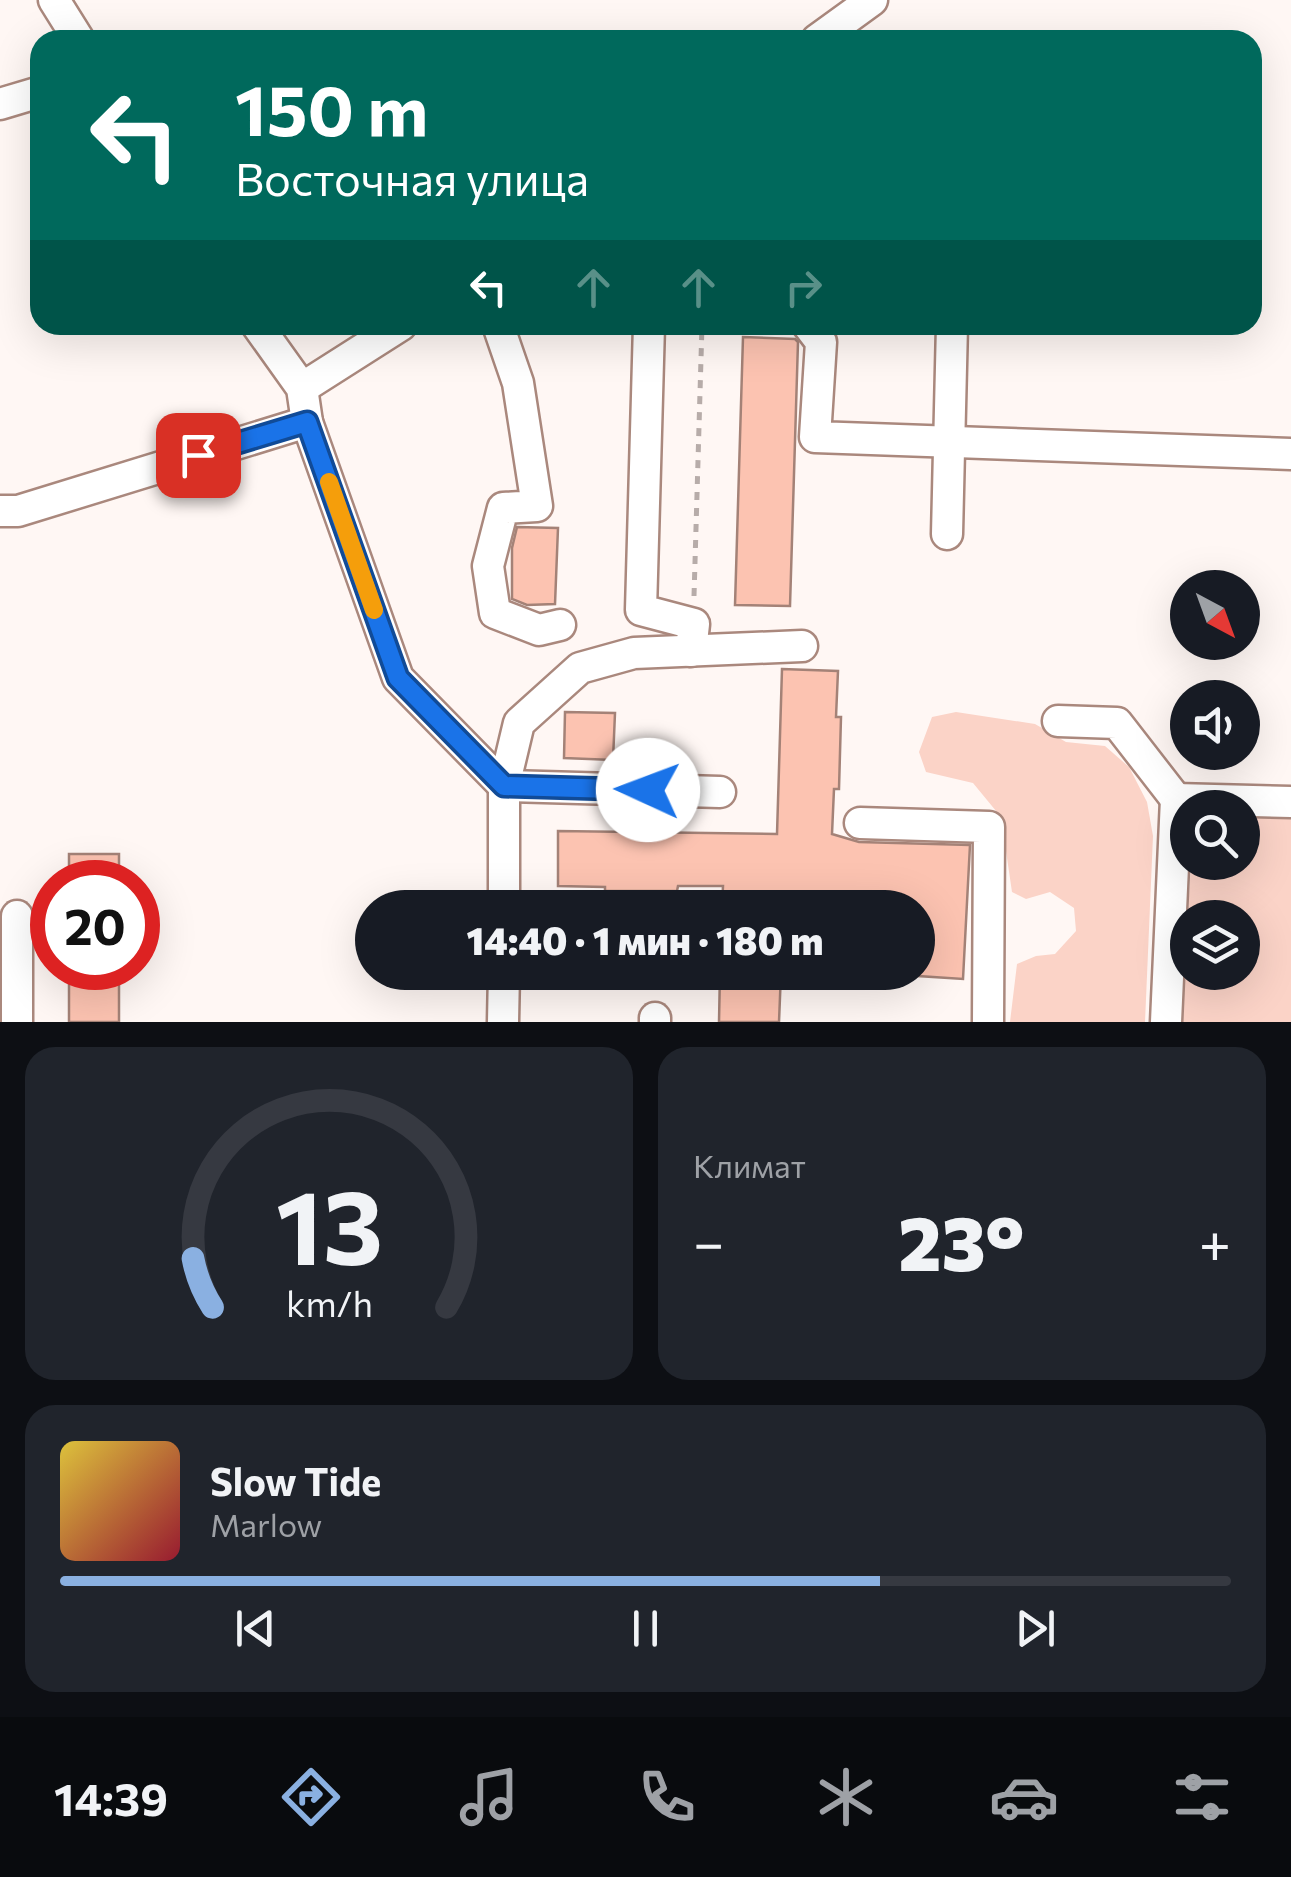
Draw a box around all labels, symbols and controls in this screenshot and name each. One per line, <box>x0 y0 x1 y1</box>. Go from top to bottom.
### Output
text: 150 m <box>235 65 428 150</box>
icon: left <box>70 70 200 200</box>
text: Восточная улица <box>235 150 589 205</box>
icon: left <box>461 260 516 315</box>
icon: ahead <box>566 260 621 315</box>
icon: ahead <box>671 260 726 315</box>
icon: right <box>776 260 831 315</box>
pin <box>156 413 241 498</box>
icon: arrive <box>171 428 226 483</box>
north arrow <box>1170 570 1260 660</box>
map controls <box>1170 570 1260 990</box>
button: sound <box>1170 680 1260 770</box>
position arrow <box>596 738 700 842</box>
button: search <box>1170 790 1260 880</box>
speed limit sign: 20 <box>30 860 160 990</box>
button: layers <box>1170 900 1260 990</box>
text: 14:40 · 1 мин · 180 m <box>466 916 824 963</box>
text: Климат <box>693 1145 806 1185</box>
text: 13 <box>275 1159 383 1286</box>
text: 23° <box>898 1195 1025 1286</box>
text: − <box>693 1207 724 1274</box>
text: + <box>1199 1207 1231 1274</box>
text: km/h <box>286 1281 372 1324</box>
text: Slow Tide <box>210 1457 381 1504</box>
text: Marlow <box>210 1504 322 1544</box>
icon: previous <box>228 1601 283 1656</box>
icon: pause <box>618 1601 673 1656</box>
icon: next <box>1008 1601 1063 1656</box>
icon: directions <box>276 1762 346 1832</box>
icon: music <box>454 1762 524 1832</box>
icon: phone <box>632 1762 702 1832</box>
icon: climate <box>811 1762 881 1832</box>
icon: car <box>989 1762 1059 1832</box>
icon: filters <box>1167 1762 1237 1832</box>
text: 14:39 <box>54 1770 168 1825</box>

